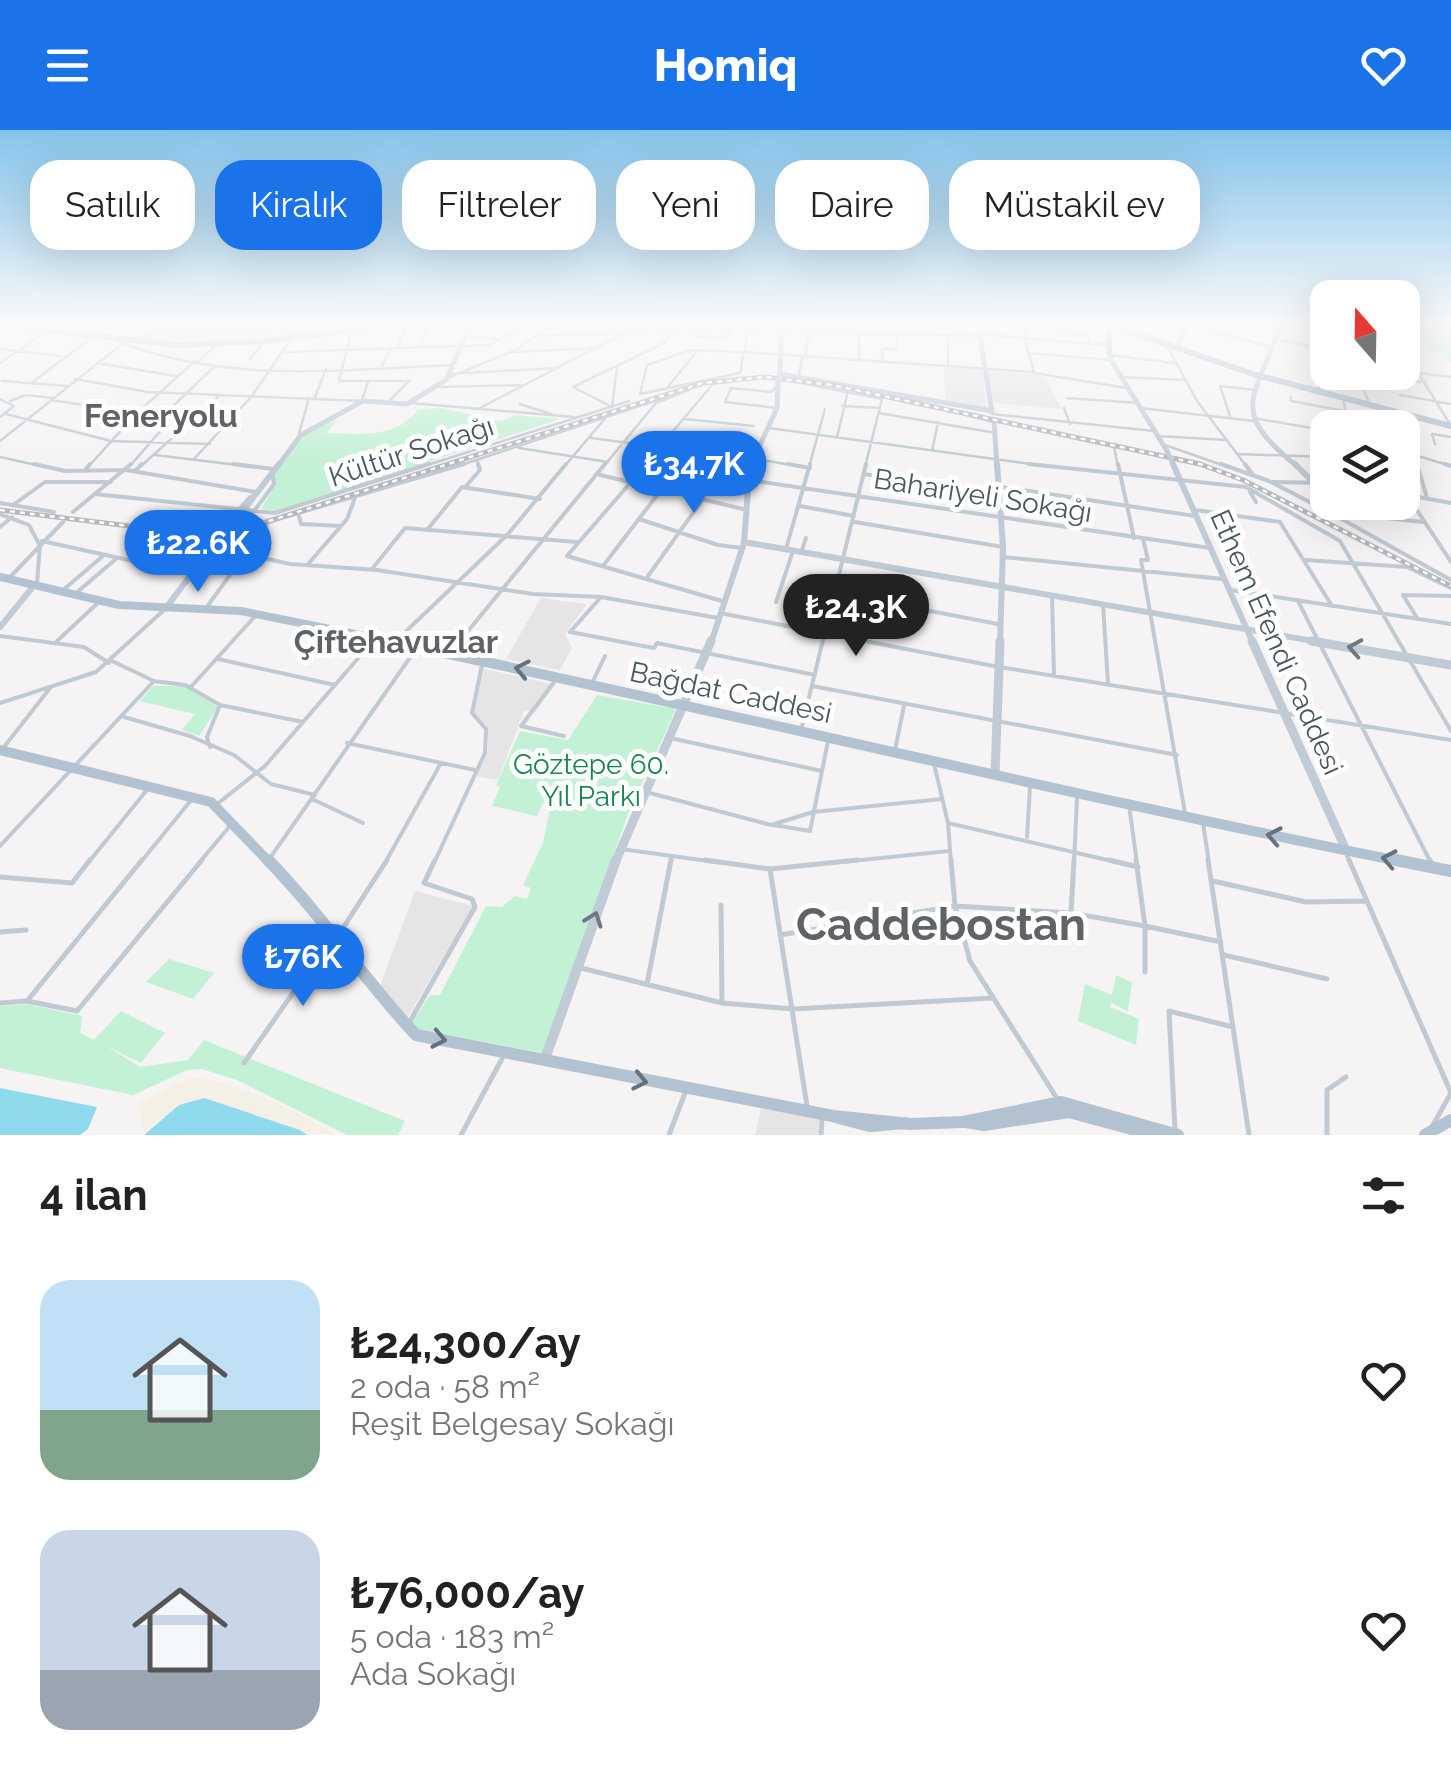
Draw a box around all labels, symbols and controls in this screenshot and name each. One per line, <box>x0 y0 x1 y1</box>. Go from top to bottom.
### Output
icon: menu <box>40 38 95 93</box>
icon: heart <box>1356 38 1411 93</box>
text: Homiq <box>654 39 797 92</box>
chip: Satılık <box>30 160 195 250</box>
chip: Kiralık <box>215 160 382 250</box>
chip: Filtreler <box>402 160 596 250</box>
chip: Yeni <box>616 160 755 250</box>
chip: Daire <box>775 160 929 250</box>
chip: Müstakil ev <box>949 160 1200 250</box>
north arrow <box>1310 280 1420 390</box>
map controls <box>1310 280 1420 520</box>
district label: Feneryolu <box>84 397 238 434</box>
street label: Kültür Sokağı <box>325 409 498 494</box>
button: layers <box>1310 410 1420 520</box>
pin: ₺34.7K <box>613 431 775 516</box>
text: ₺34.7K <box>643 445 745 482</box>
street label: Bahariyeli Sokağı <box>871 462 1094 529</box>
street label: Ethem Efendi Caddesi <box>1203 505 1350 780</box>
pin: ₺22.6K <box>117 510 279 595</box>
text: ₺22.6K <box>146 524 250 561</box>
pin: ₺24.3K <box>775 574 937 659</box>
text: ₺24.3K <box>805 588 907 625</box>
district label: Çiftehavuzlar <box>294 623 498 660</box>
one-way arrow <box>1347 638 1363 659</box>
street label: Bağdat Caddesi <box>627 655 835 730</box>
one-way arrow <box>513 660 530 681</box>
park label: Göztepe 60. Yıl Parkı <box>513 748 669 813</box>
one-way arrow <box>1266 826 1283 847</box>
one-way arrow <box>1381 849 1398 870</box>
district label: Caddebostan <box>796 898 1086 951</box>
one-way arrow <box>582 911 603 928</box>
pin: ₺76K <box>244 924 362 1009</box>
text: ₺76K <box>264 938 342 975</box>
one-way arrow <box>430 1028 447 1049</box>
one-way arrow <box>631 1069 648 1090</box>
icon: filters <box>1356 1168 1411 1223</box>
text: 4 ilan <box>40 1171 148 1220</box>
text: ₺24,300/ay <box>350 1319 581 1368</box>
icon: home <box>120 1320 240 1440</box>
icon: heart <box>1356 1353 1411 1408</box>
text: 2 oda · 58 m² <box>350 1368 540 1405</box>
text: Reşit Belgesay Sokağı <box>350 1405 674 1442</box>
text: ₺76,000/ay <box>350 1569 585 1618</box>
icon: home <box>120 1570 240 1690</box>
icon: heart <box>1356 1603 1411 1658</box>
text: 5 oda · 183 m² <box>350 1618 554 1655</box>
text: Ada Sokağı <box>350 1655 516 1692</box>

